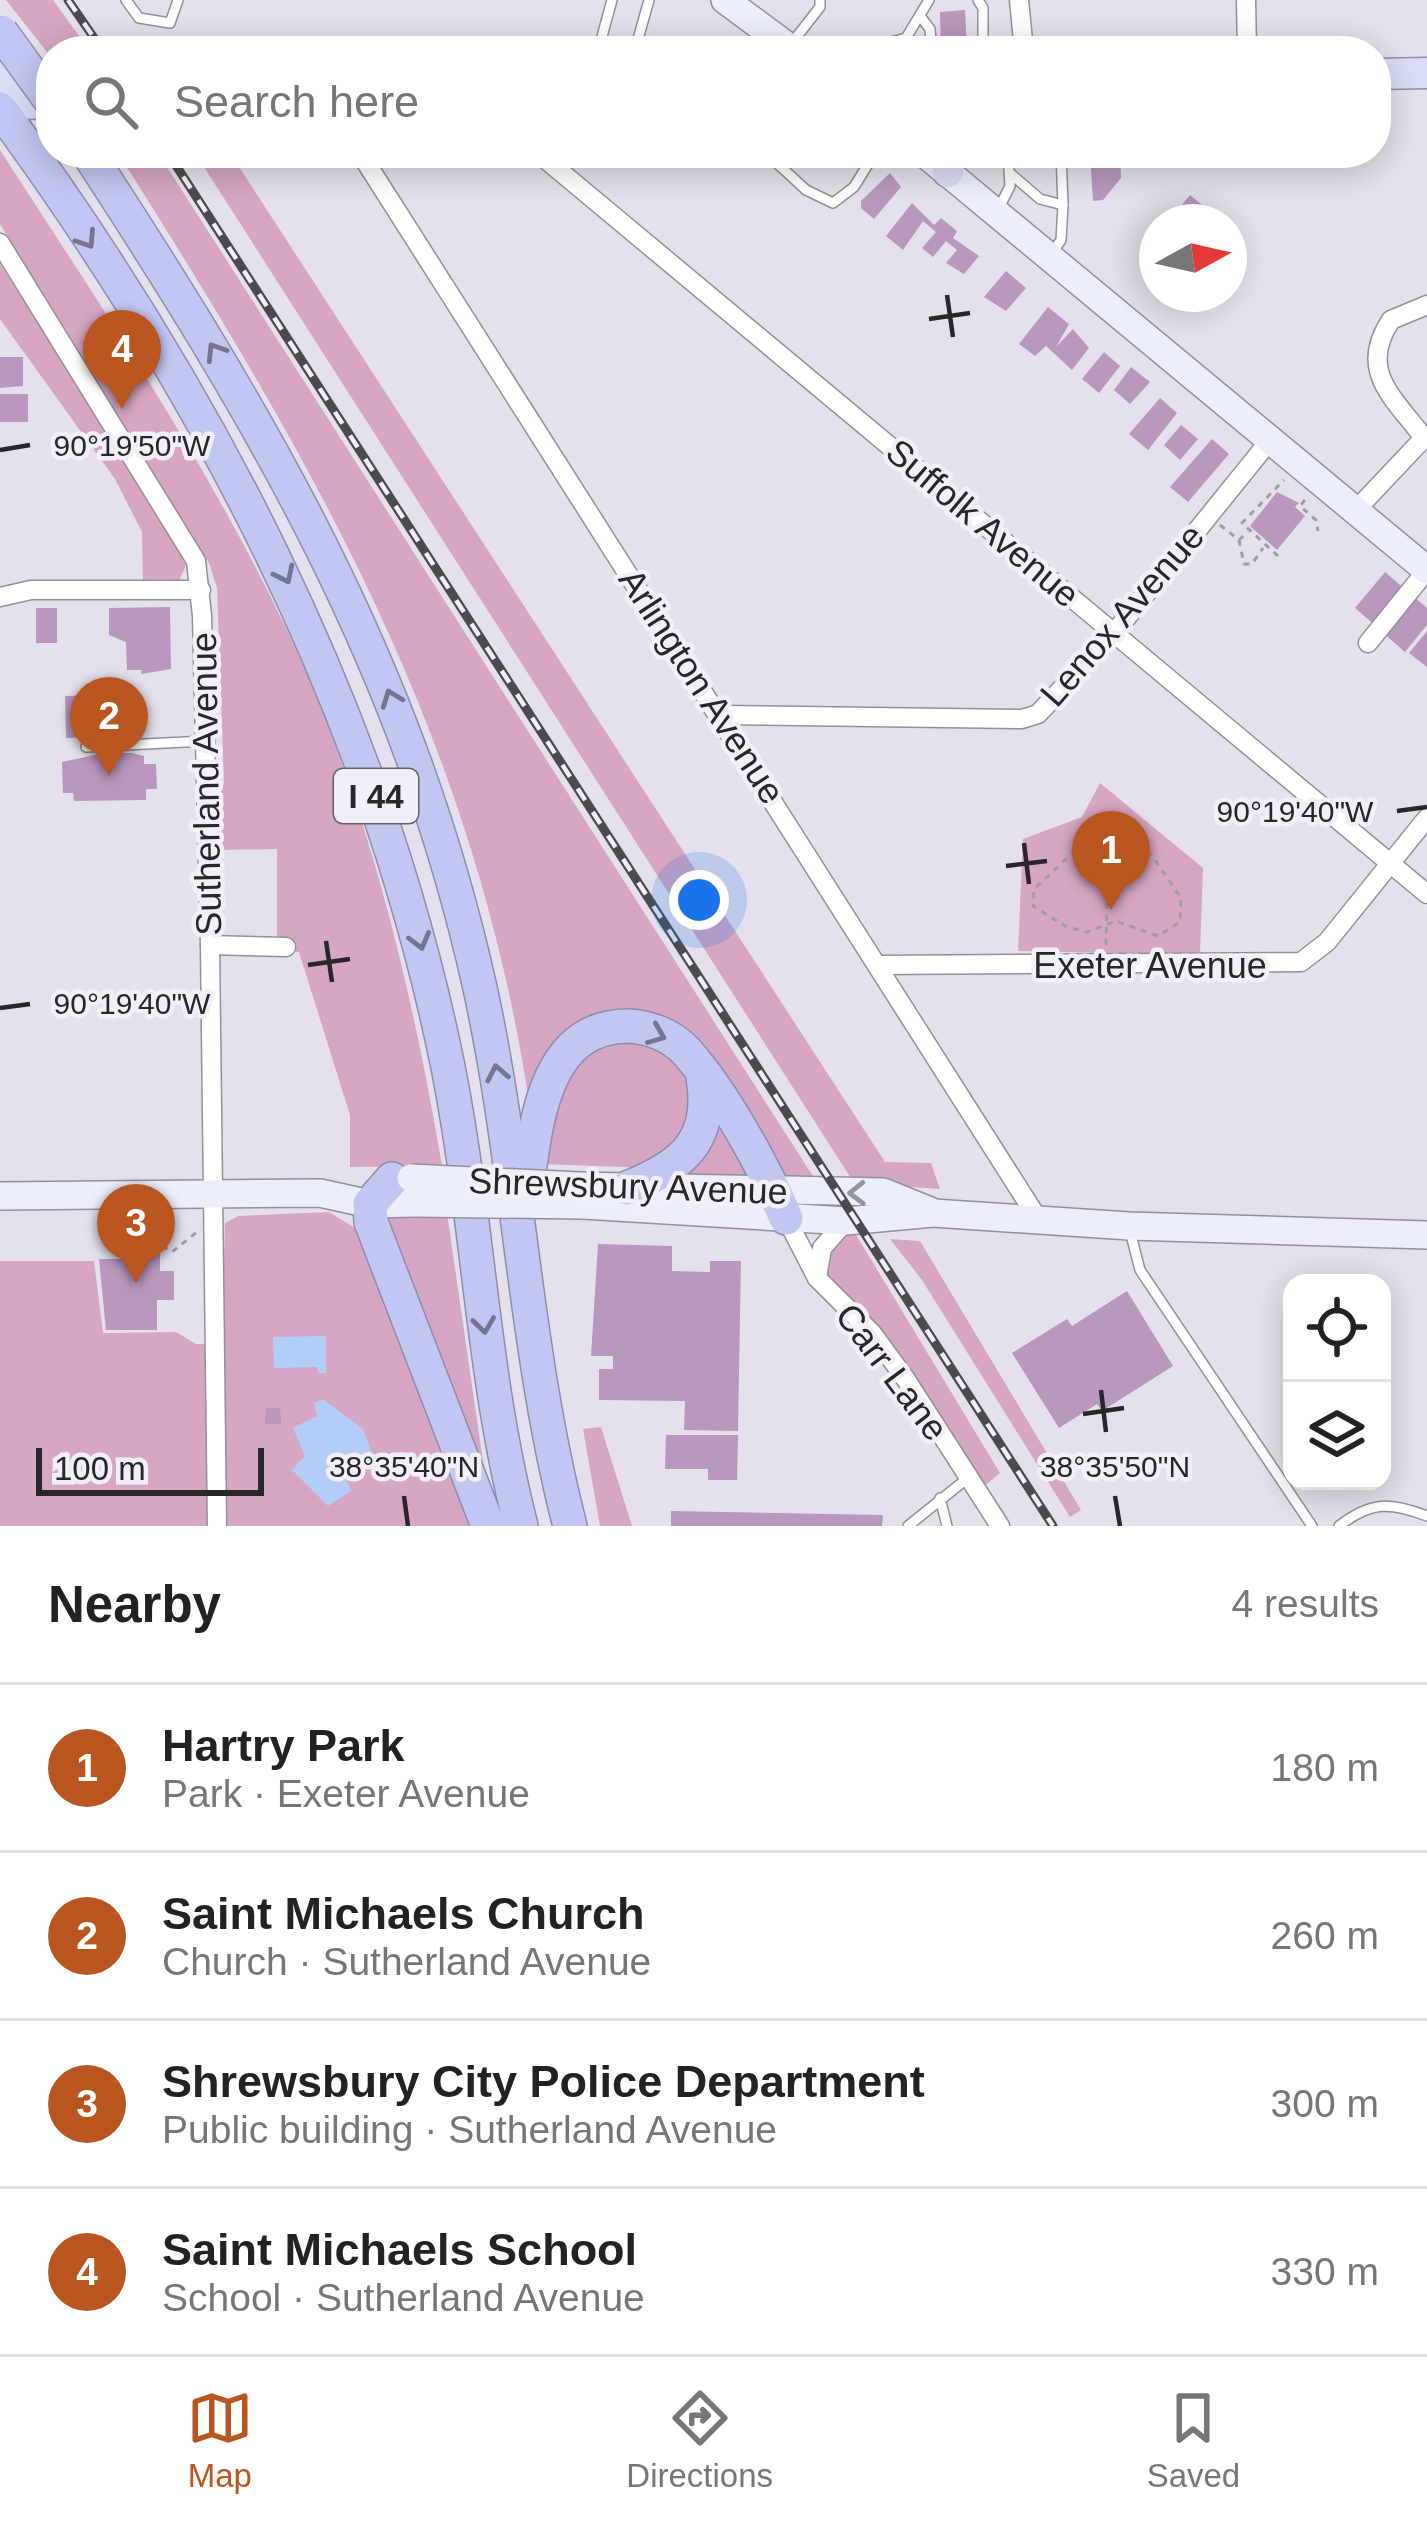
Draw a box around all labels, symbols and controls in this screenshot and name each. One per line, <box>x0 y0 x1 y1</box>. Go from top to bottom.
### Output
search box <box>36 36 1391 168</box>
icon: search <box>78 69 144 135</box>
text: Search here <box>174 76 419 127</box>
north arrow <box>1139 204 1247 312</box>
one-way arrow <box>73 227 96 249</box>
pin: 4 <box>83 310 161 409</box>
one-way arrow <box>207 342 230 364</box>
text: 90°19'50"W <box>54 429 211 462</box>
street label: Suffolk Avenue <box>878 431 1088 615</box>
street label: Lenox Avenue <box>1032 516 1212 714</box>
street label: Arlington Avenue <box>611 561 793 811</box>
one-way arrow <box>271 563 295 584</box>
street label: Sutherland Avenue <box>183 632 229 936</box>
pin: 2 <box>70 677 148 776</box>
one-way arrow <box>381 689 406 710</box>
road number: I 44 <box>334 769 418 823</box>
text: 90°19'40"W <box>1217 795 1374 828</box>
pin: 1 <box>1072 811 1150 910</box>
your location <box>669 870 729 930</box>
one-way arrow <box>405 930 430 951</box>
street label: Exeter Avenue <box>1033 945 1267 986</box>
text: 90°19'40"W <box>54 987 211 1020</box>
one-way arrow <box>645 1021 666 1045</box>
one-way arrow <box>486 1063 511 1083</box>
street label: Shrewsbury Avenue <box>468 1160 788 1212</box>
one-way arrow <box>847 1179 866 1205</box>
pin: 3 <box>97 1184 175 1283</box>
map controls <box>1283 1274 1391 1490</box>
button: locate <box>1283 1274 1391 1382</box>
street label: Carr Lane <box>827 1296 957 1448</box>
one-way arrow <box>470 1315 496 1335</box>
button: layers <box>1283 1382 1391 1490</box>
scale bar <box>36 1442 264 1495</box>
text: 100 m <box>54 1450 146 1487</box>
text: 38°35'40"N <box>329 1450 479 1483</box>
text: 38°35'50"N <box>1040 1450 1190 1483</box>
text: Nearby <box>48 1576 221 1633</box>
text: 4 results <box>1232 1582 1379 1625</box>
text: Hartry Park <box>162 1720 405 1771</box>
text: 1 <box>76 1746 98 1789</box>
text: 180 m <box>1271 1746 1379 1789</box>
text: Park · Exeter Avenue <box>162 1772 530 1815</box>
text: Saint Michaels Church <box>162 1888 645 1939</box>
text: 2 <box>76 1914 98 1957</box>
text: 260 m <box>1271 1914 1379 1957</box>
text: Church · Sutherland Avenue <box>162 1940 651 1983</box>
text: Shrewsbury City Police Department <box>162 2056 925 2107</box>
text: 3 <box>76 2082 98 2125</box>
text: 300 m <box>1271 2082 1379 2125</box>
text: Public building · Sutherland Avenue <box>162 2108 777 2151</box>
text: Saint Michaels School <box>162 2224 637 2275</box>
text: 4 <box>76 2250 98 2293</box>
text: 330 m <box>1271 2250 1379 2293</box>
text: School · Sutherland Avenue <box>162 2276 645 2319</box>
tab: Map <box>187 2385 253 2495</box>
tab: Directions <box>626 2385 773 2495</box>
tab: Saved <box>1147 2385 1240 2495</box>

